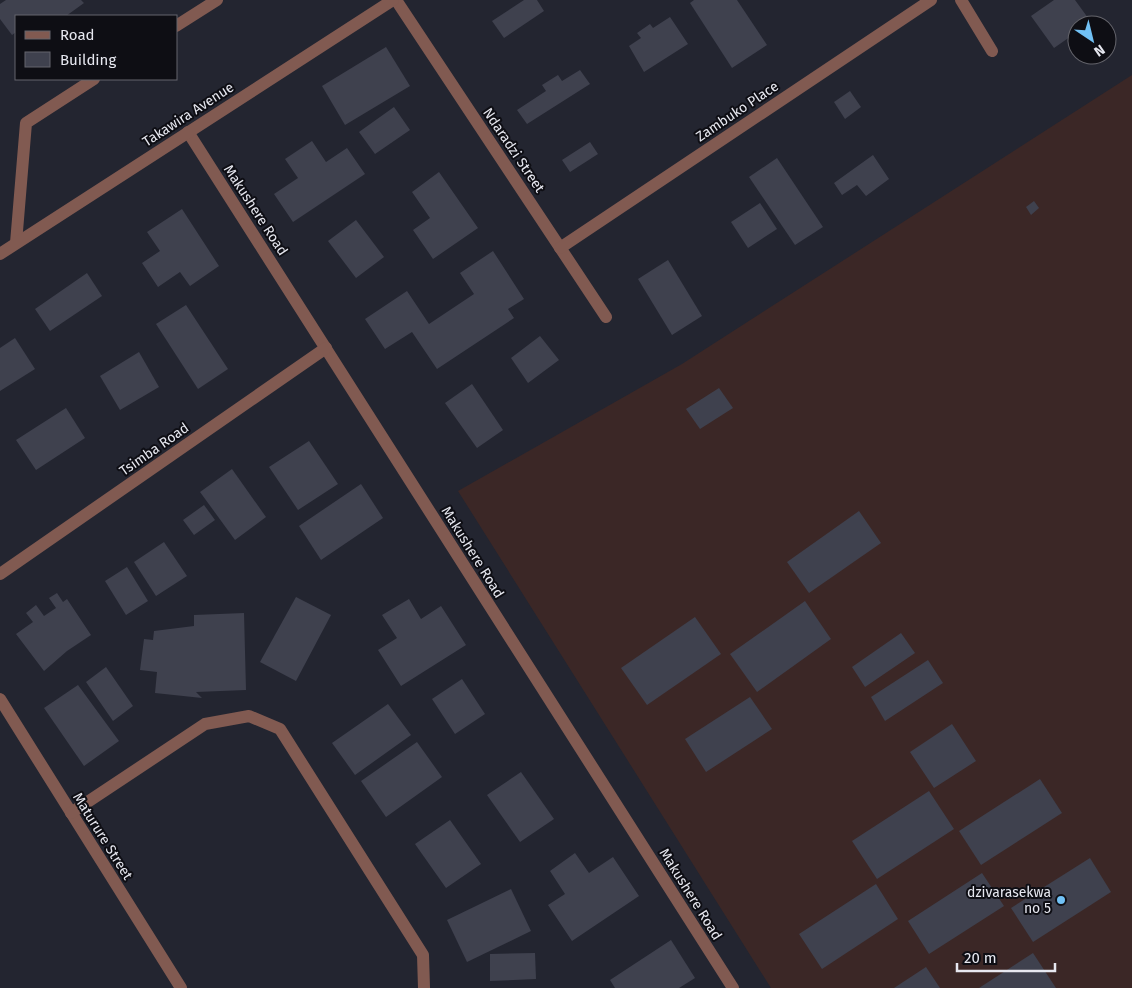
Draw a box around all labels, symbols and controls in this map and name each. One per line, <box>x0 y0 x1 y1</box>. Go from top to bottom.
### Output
legend <box>15 15 178 80</box>
north arrow <box>1067 15 1117 65</box>
text: Road <box>60 26 95 44</box>
text: N <box>1090 41 1108 60</box>
text: Building <box>60 51 116 69</box>
street label: Zambuko Place <box>693 78 782 145</box>
street label: Takawira Avenue <box>139 79 237 150</box>
street label: Ndaradzi Street <box>479 105 549 197</box>
street label: Makushere Road <box>220 162 291 259</box>
street label: Tsimba Road <box>116 419 192 480</box>
street label: Makushere Road <box>438 503 508 601</box>
street label: Maturure Street <box>69 790 137 884</box>
street label: Makushere Road <box>656 845 726 943</box>
place label: dzivarasekwa no 5 <box>967 884 1051 917</box>
marker: dzivarasekwa no 5 <box>1055 894 1067 906</box>
scale bar <box>957 940 1054 972</box>
text: 20 m <box>964 949 997 967</box>

